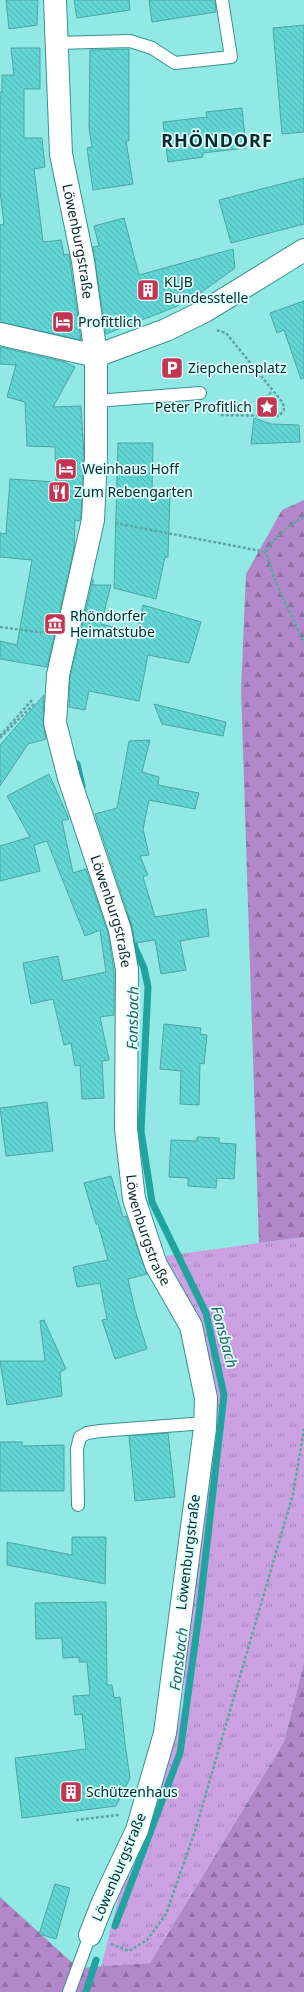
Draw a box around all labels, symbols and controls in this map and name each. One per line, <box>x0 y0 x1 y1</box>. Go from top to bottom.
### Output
district label: RHÖNDORF <box>161 128 273 152</box>
street label: Löwenburgstraße <box>58 182 98 300</box>
place label: KLJB Bundesstelle <box>164 272 248 307</box>
building icon: KLJB Bundesstelle <box>135 277 161 303</box>
hotel icon: Profittlich <box>50 309 76 335</box>
place label: Profittlich <box>78 312 142 331</box>
parking icon: Ziepchensplatz <box>159 355 185 381</box>
place label: Ziepchensplatz <box>188 358 287 377</box>
place icon: Peter Profitlich <box>254 394 280 420</box>
place label: Peter Profitlich <box>155 397 252 416</box>
hotel icon: Weinhaus Hoff <box>53 456 79 482</box>
place label: Weinhaus Hoff <box>82 459 180 478</box>
restaurant icon: Zum Rebengarten <box>46 479 72 505</box>
place label: Zum Rebengarten <box>74 482 193 501</box>
place label: Rhöndorfer Heimatstube <box>70 606 155 641</box>
museum icon: Rhöndorfer Heimatstube <box>42 611 68 637</box>
street label: Löwenburgstraße <box>86 852 136 969</box>
water label: Fonsbach <box>121 986 143 1050</box>
street label: Löwenburgstraße <box>122 1173 176 1289</box>
water label: Fonsbach <box>207 1304 243 1370</box>
street label: Löwenburgstraße <box>171 1493 204 1611</box>
water label: Fonsbach <box>164 1626 192 1692</box>
building icon: Schützenhaus <box>58 1779 84 1805</box>
place label: Schützenhaus <box>86 1782 178 1801</box>
street label: Löwenburgstraße <box>87 1809 150 1924</box>

